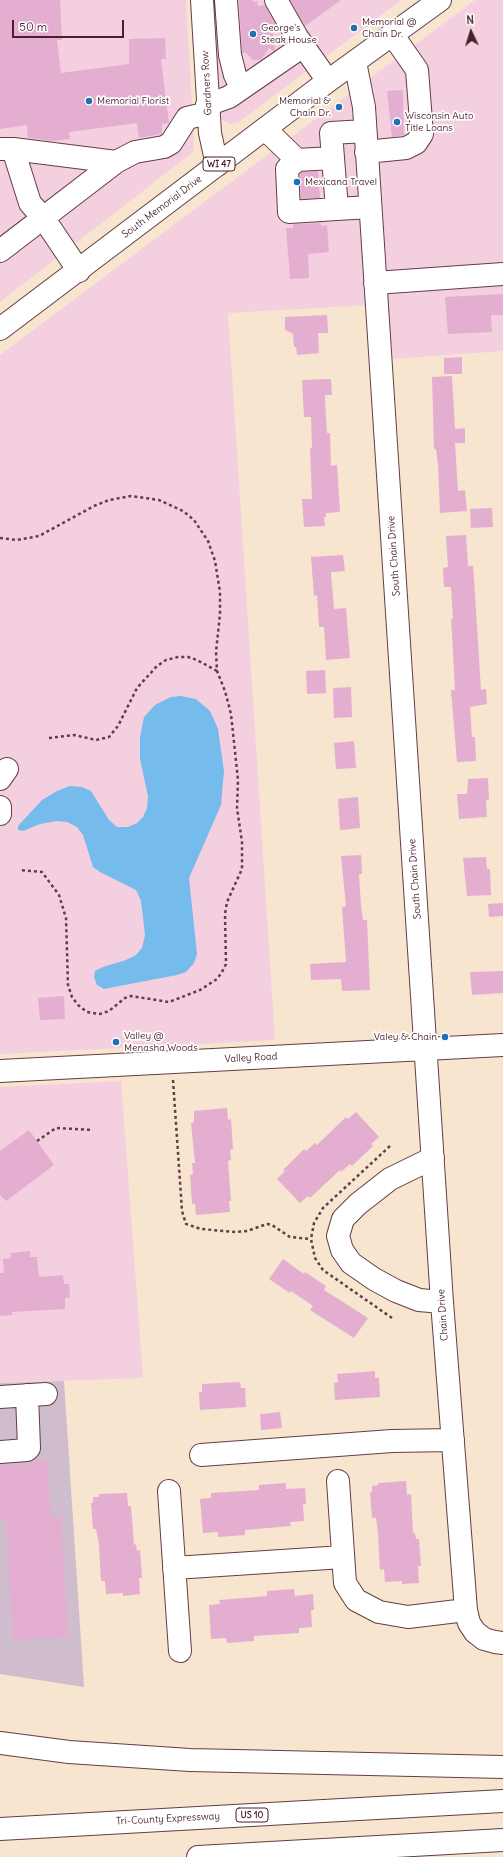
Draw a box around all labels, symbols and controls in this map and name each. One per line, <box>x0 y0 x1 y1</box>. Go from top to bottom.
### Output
scale bar <box>14 12 126 38</box>
north arrow <box>451 12 491 52</box>
text: N <box>466 13 474 27</box>
place label: Memorial @ Chain Dr. <box>362 16 416 40</box>
text: 50 m <box>19 19 47 34</box>
place label: George's Steak House <box>261 22 317 46</box>
marker: Memorial @ Chain Dr. <box>349 23 359 33</box>
marker: George's Steak House <box>248 29 258 39</box>
street label: Gardners Row <box>199 50 215 116</box>
place label: Memorial Florist <box>97 95 169 107</box>
place label: Memorial & Chain Dr. <box>279 95 331 118</box>
marker: Memorial Florist <box>84 96 94 106</box>
marker: Memorial & Chain Dr. <box>334 102 344 112</box>
place label: Wisconsin Auto Title Loans <box>405 110 473 134</box>
marker: Wisconsin Auto Title Loans <box>392 117 402 127</box>
road number: WI 47 <box>203 157 235 171</box>
street label: South Memorial Drive <box>120 173 204 241</box>
place label: Mexicana Travel <box>305 176 377 188</box>
marker: Mexicana Travel <box>292 177 302 187</box>
street label: South Chain Drive <box>385 515 403 597</box>
street label: South Chain Drive <box>406 838 424 920</box>
place label: Valley @ Menasha Woods <box>124 1030 198 1054</box>
place label: Valey & Chain <box>374 1031 437 1043</box>
marker: Valey & Chain <box>440 1032 450 1042</box>
marker: Valley @ Menasha Woods <box>111 1037 121 1047</box>
street label: Valley Road <box>224 1051 278 1065</box>
street label: Chain Drive <box>435 1289 451 1341</box>
road number: US 10 <box>236 1808 268 1822</box>
street label: Tri-County Expressway <box>116 1810 220 1828</box>

